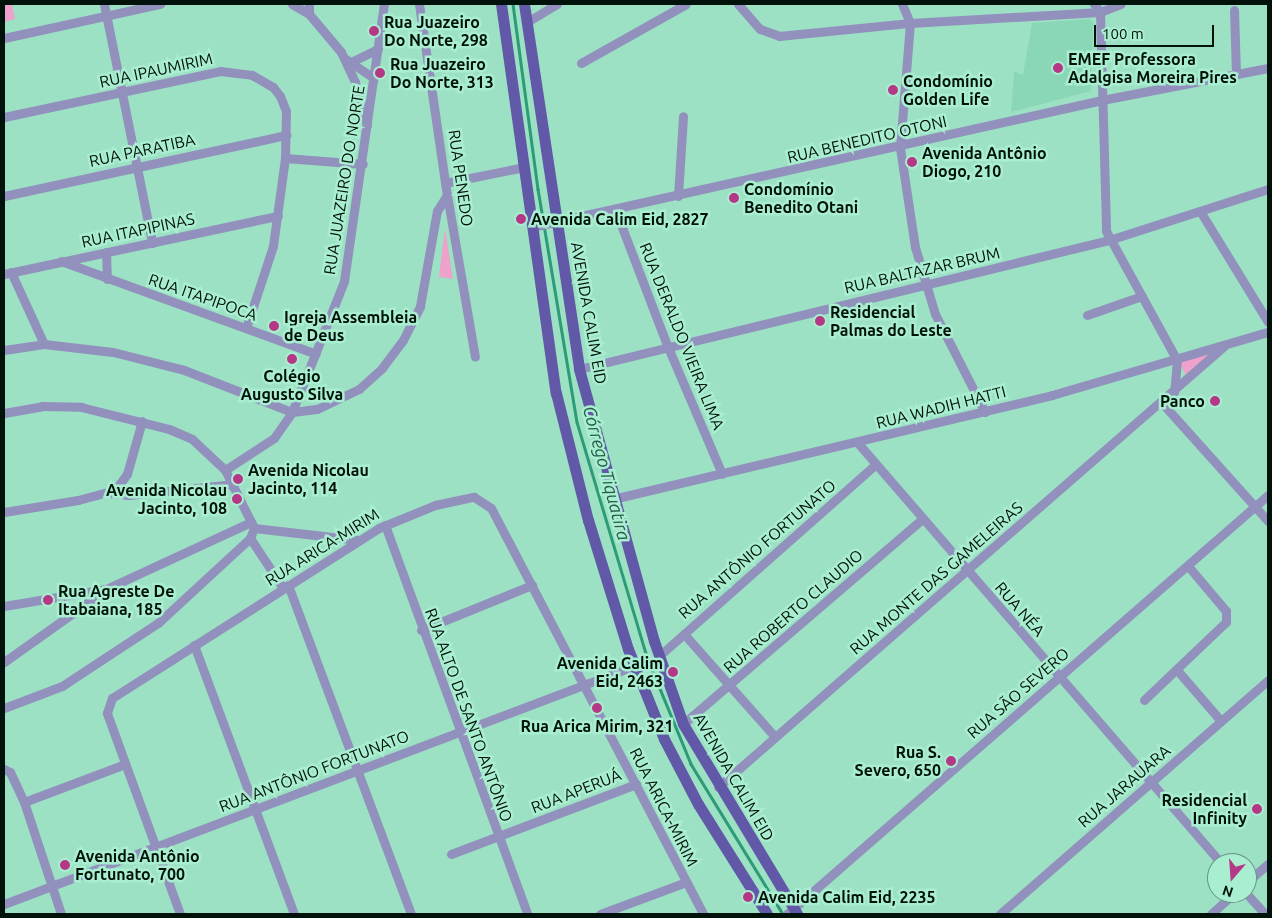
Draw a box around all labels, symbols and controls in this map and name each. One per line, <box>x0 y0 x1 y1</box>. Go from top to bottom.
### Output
place label: Rua Juazeiro Do Norte, 298 <box>384 12 488 50</box>
scale bar <box>1097 15 1217 47</box>
marker: Rua Juazeiro Do Norte, 298 <box>368 25 380 37</box>
text: 100 m <box>1102 25 1144 42</box>
street label: RUA IPAUMIRIM <box>98 49 214 91</box>
place label: EMEF Professora Adalgisa Moreira Pires <box>1068 49 1237 87</box>
place label: Rua Juazeiro Do Norte, 313 <box>390 54 494 92</box>
marker: EMEF Professora Adalgisa Moreira Pires <box>1052 62 1064 74</box>
marker: Rua Juazeiro Do Norte, 313 <box>374 67 386 79</box>
place label: Condomínio Golden Life <box>903 71 993 109</box>
street label: RUA JUAZEIRO DO NORTE <box>320 84 368 276</box>
marker: Condomínio Golden Life <box>887 84 899 96</box>
street label: RUA BENEDITO OTONI <box>785 111 949 167</box>
street label: RUA PENEDO <box>445 128 477 228</box>
street label: RUA PARATIBA <box>87 129 197 171</box>
place label: Avenida Antônio Diogo, 210 <box>922 143 1047 181</box>
marker: Avenida Antônio Diogo, 210 <box>906 156 918 168</box>
place label: Condomínio Benedito Otani <box>744 179 858 217</box>
marker: Condomínio Benedito Otani <box>728 192 740 204</box>
street label: RUA ITAPIPINAS <box>80 209 196 251</box>
place label: Avenida Calim Eid, 2827 <box>531 209 709 229</box>
marker: Avenida Calim Eid, 2827 <box>515 213 527 225</box>
street label: AVENIDA CALIM EID <box>567 240 611 386</box>
street label: RUA DERALDO VIEIRA LIMA <box>636 240 728 432</box>
street label: RUA BALTAZAR BRUM <box>842 243 1002 297</box>
street label: RUA ITAPIPOCA <box>146 269 260 325</box>
place label: Residencial Palmas do Leste <box>830 302 952 340</box>
place label: Igreja Assembleia de Deus <box>284 307 417 345</box>
marker: Residencial Palmas do Leste <box>814 315 826 327</box>
marker: Igreja Assembleia de Deus <box>268 320 280 332</box>
marker: Colégio Augusto Silva <box>286 353 298 365</box>
place label: Colégio Augusto Silva <box>241 366 343 404</box>
street label: RUA WADIH HATTI <box>874 382 1008 432</box>
place label: Panco <box>1160 391 1205 411</box>
marker: Panco <box>1209 395 1221 407</box>
water label: Córrego Tiquatira <box>579 403 635 543</box>
place label: Avenida Nicolau Jacinto, 114 <box>248 460 369 498</box>
marker: Avenida Nicolau Jacinto, 114 <box>232 473 244 485</box>
street label: RUA ANTÔNIO FORTUNATO <box>674 475 840 623</box>
place label: Avenida Nicolau Jacinto, 108 <box>106 480 227 518</box>
marker: Avenida Nicolau Jacinto, 108 <box>231 493 243 505</box>
street label: RUA MONTE DAS GAMELEIRAS <box>846 498 1026 658</box>
street label: RUA ARICA-MIRIM <box>262 504 382 590</box>
street label: RUA ROBERTO CLAUDIO <box>719 545 867 677</box>
street label: RUA NÉA <box>991 578 1049 640</box>
place label: Rua Agreste De Itabaiana, 185 <box>58 581 175 619</box>
marker: Rua Agreste De Itabaiana, 185 <box>42 594 54 606</box>
street label: RUA ALTO DE SANTO ANTÔNIO <box>421 605 517 825</box>
street label: RUA SÃO SEVERO <box>963 644 1073 742</box>
place label: Avenida Calim Eid, 2463 <box>557 653 663 691</box>
marker: Avenida Calim Eid, 2463 <box>667 666 679 678</box>
marker: Rua Arica Mirim, 321 <box>591 702 603 714</box>
street label: AVENIDA CALIM EID <box>690 710 778 844</box>
place label: Rua Arica Mirim, 321 <box>521 716 673 736</box>
street label: RUA ANTÔNIO FORTUNATO <box>216 726 412 816</box>
street label: RUA JARAUARA <box>1074 741 1174 831</box>
place label: Rua S. Severo, 650 <box>855 742 941 780</box>
street label: RUA ARICA-MIRIM <box>626 744 702 870</box>
marker: Rua S. Severo, 650 <box>945 755 957 767</box>
street label: RUA APERUÁ <box>528 765 624 817</box>
place label: Residencial Infinity <box>1162 790 1247 828</box>
marker: Residencial Infinity <box>1251 803 1263 815</box>
place label: Avenida Antônio Fortunato, 700 <box>75 846 200 884</box>
north arrow <box>1207 853 1257 903</box>
marker: Avenida Antônio Fortunato, 700 <box>59 859 71 871</box>
text: N <box>1220 882 1235 901</box>
place label: Avenida Calim Eid, 2235 <box>758 887 936 907</box>
marker: Avenida Calim Eid, 2235 <box>742 891 754 903</box>

